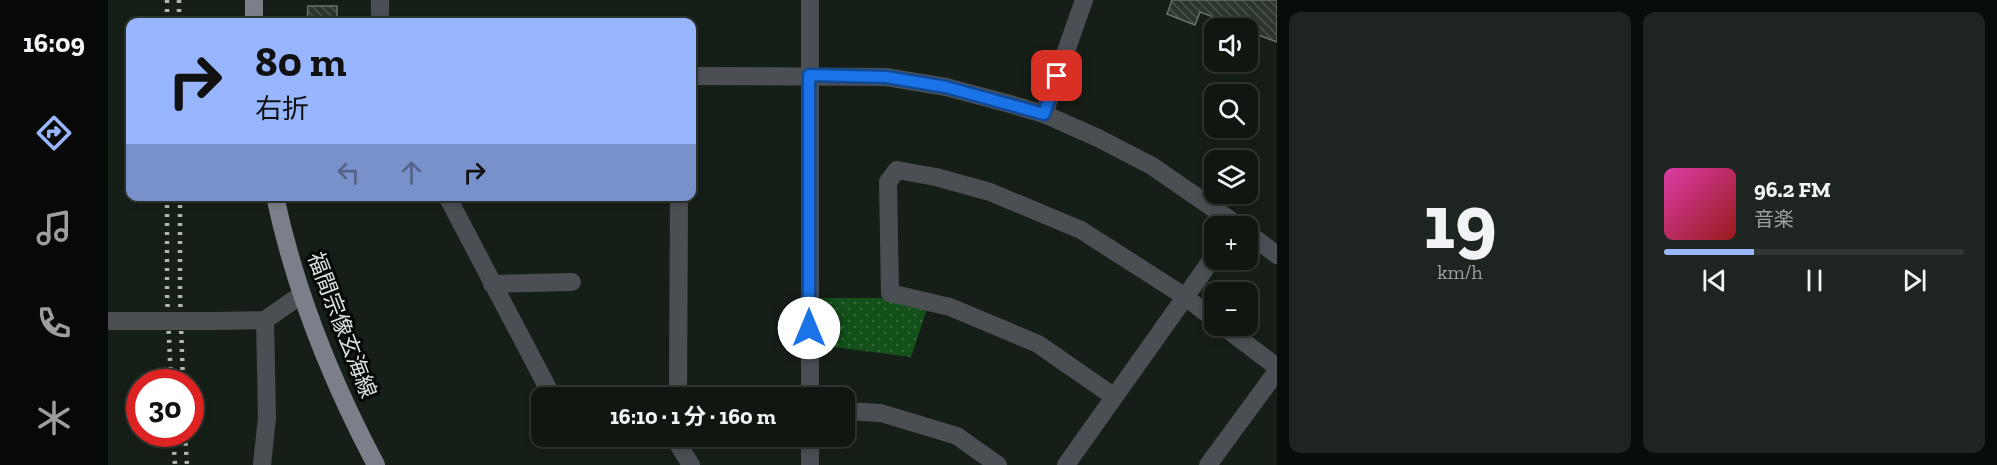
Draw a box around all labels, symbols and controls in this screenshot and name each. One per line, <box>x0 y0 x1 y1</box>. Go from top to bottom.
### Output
map controls <box>1204 18 1258 336</box>
button: sound <box>1204 18 1258 72</box>
text: 16:09 <box>23 27 85 59</box>
text: 80 m <box>255 36 346 87</box>
icon: right <box>156 42 234 120</box>
pin <box>1031 50 1082 101</box>
icon: arrive <box>1040 59 1073 92</box>
button: search <box>1204 84 1258 138</box>
text: 右折 <box>255 93 309 125</box>
icon: directions <box>33 112 75 154</box>
button: layers <box>1204 150 1258 204</box>
icon: left <box>332 156 365 189</box>
icon: ahead <box>395 156 428 189</box>
icon: right <box>458 156 491 189</box>
text: 19 <box>1423 174 1497 268</box>
text: 96.2 FM <box>1754 176 1831 203</box>
icon: music <box>33 207 75 249</box>
text: 音楽 <box>1754 207 1794 231</box>
button: + <box>1204 216 1258 270</box>
street label: 福間宗像玄海線 <box>302 248 382 402</box>
text: km/h <box>1437 260 1483 284</box>
icon: previous <box>1698 264 1731 297</box>
icon: pause <box>1798 264 1831 297</box>
icon: next <box>1898 264 1931 297</box>
button: − <box>1204 282 1258 336</box>
position arrow <box>777 296 841 360</box>
icon: phone <box>33 302 75 344</box>
speed limit sign: 30 <box>126 369 204 447</box>
icon: climate <box>33 397 75 439</box>
text: 16:10 · 1 分 · 160 m <box>610 403 776 430</box>

